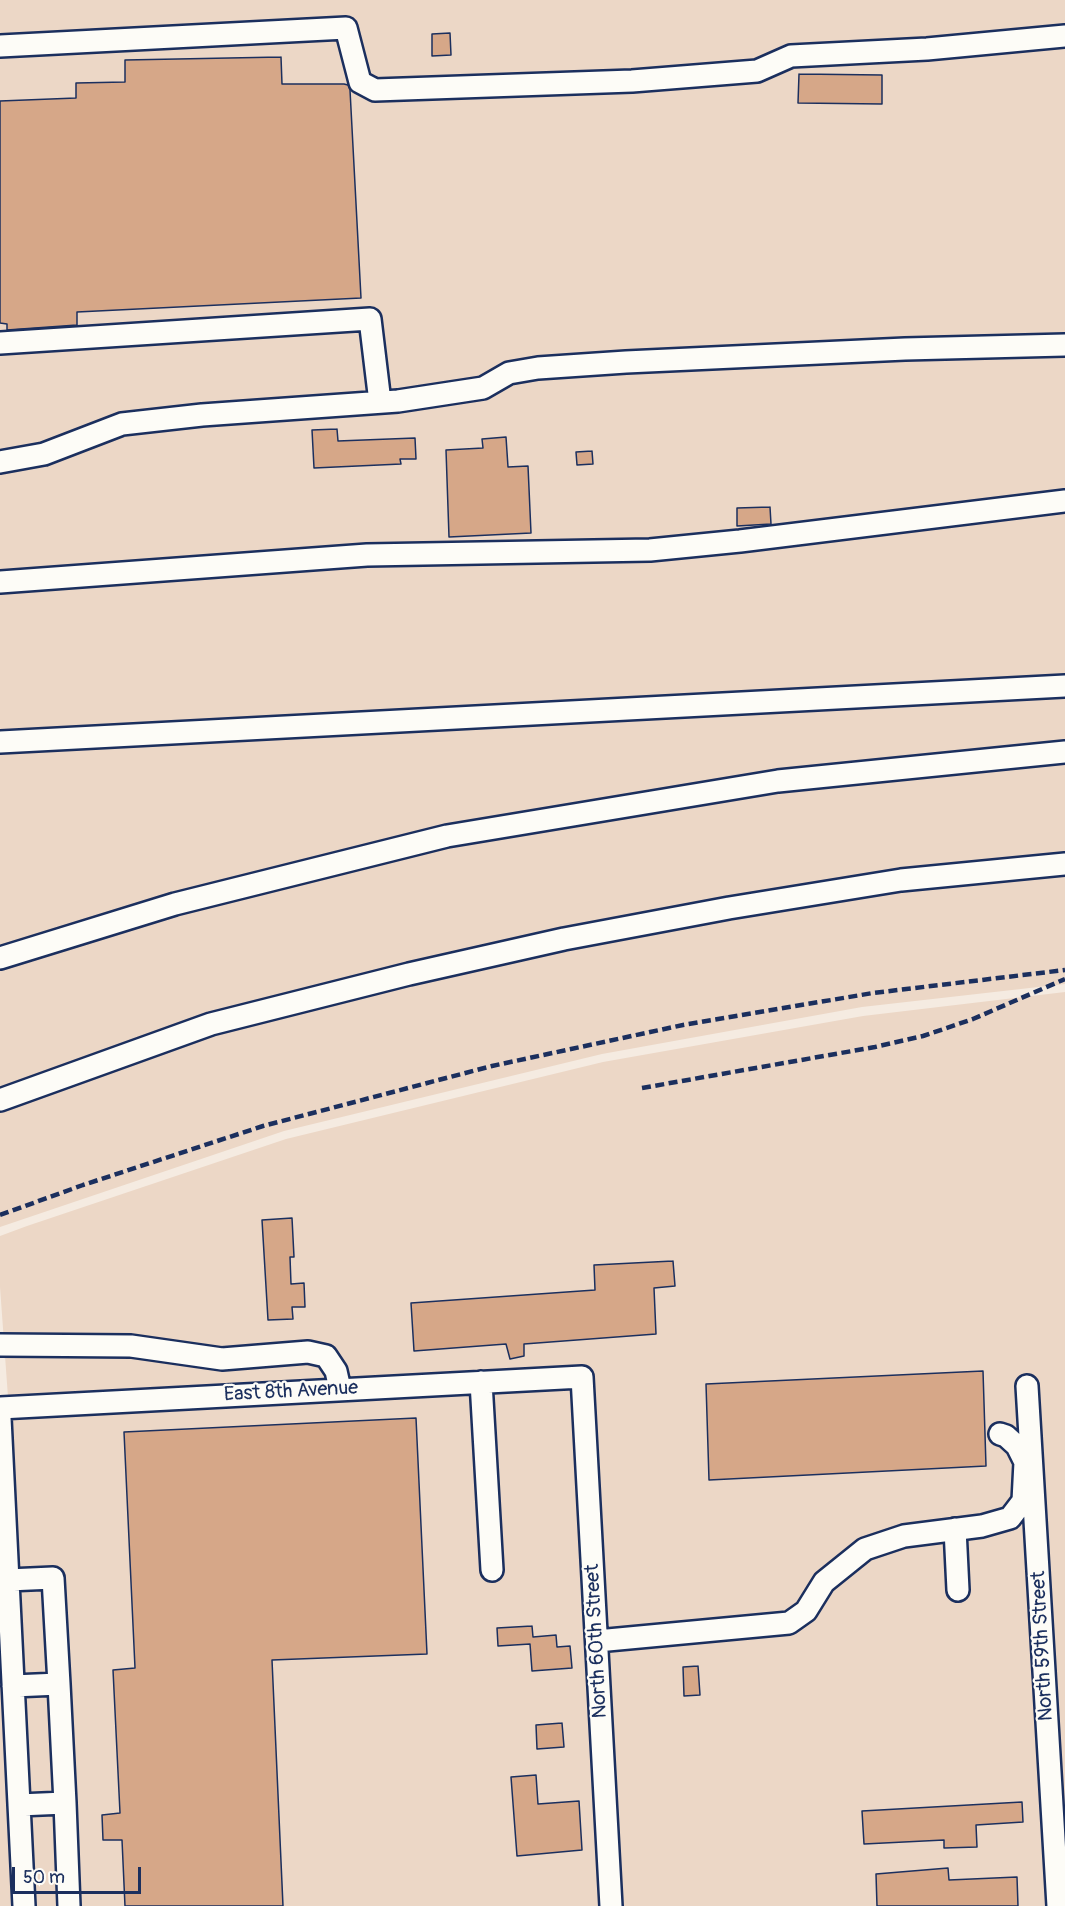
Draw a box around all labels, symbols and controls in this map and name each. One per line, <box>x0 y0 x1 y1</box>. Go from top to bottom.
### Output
street label: East 8th Avenue <box>223 1376 359 1408</box>
street label: North 60th Street <box>581 1563 613 1719</box>
street label: North 59th Street <box>1027 1570 1059 1722</box>
scale bar <box>15 1855 144 1893</box>
text: 50 m <box>23 1866 65 1889</box>

